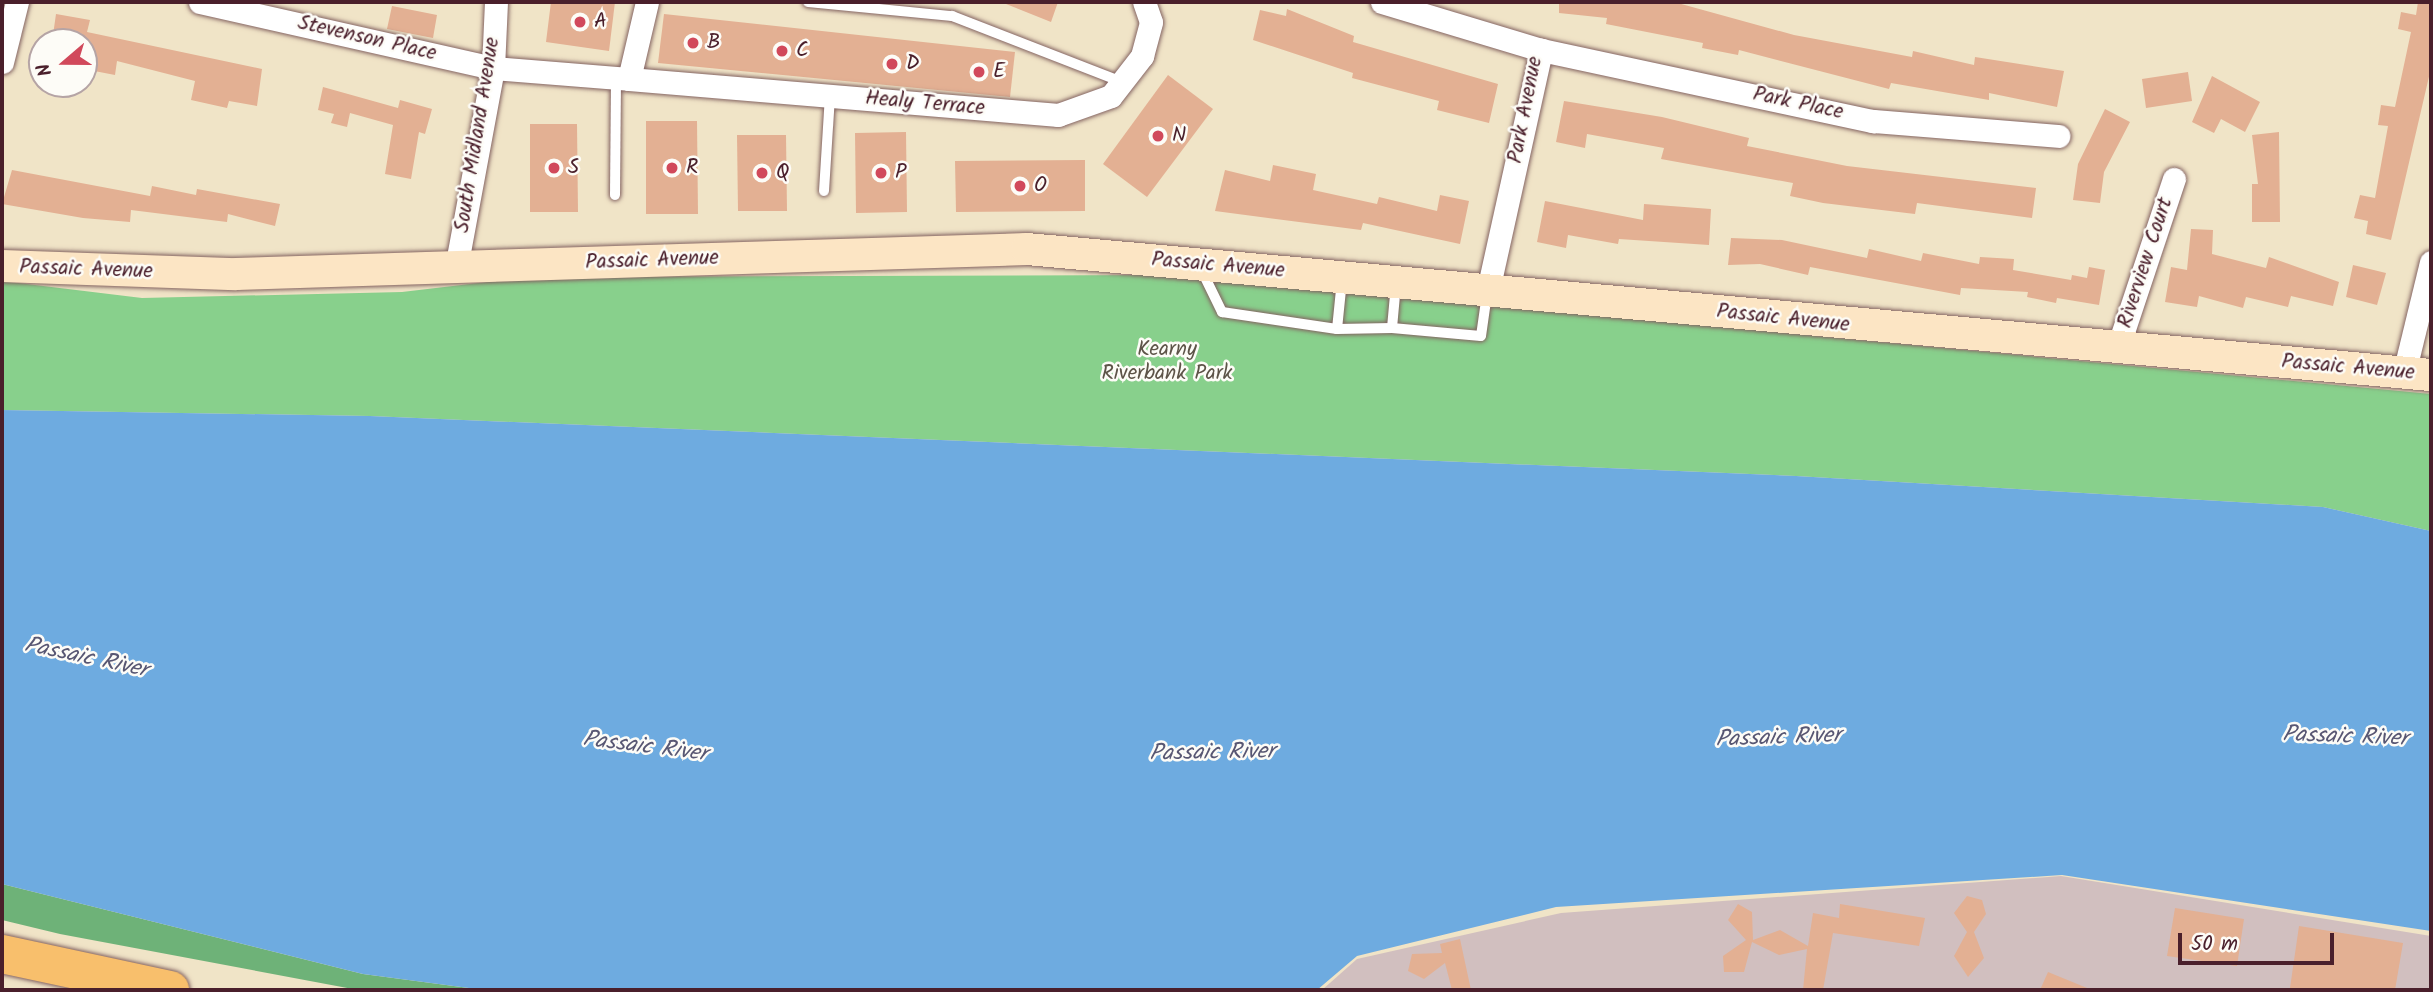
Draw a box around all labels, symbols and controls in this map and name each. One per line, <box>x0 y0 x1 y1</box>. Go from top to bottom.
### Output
place label: A <box>594 9 607 35</box>
street label: Stevenson Place <box>295 11 439 67</box>
marker: A <box>572 14 588 30</box>
north arrow <box>28 28 98 98</box>
place label: B <box>707 30 720 56</box>
street label: South Midland Avenue <box>450 35 506 235</box>
marker: B <box>685 35 701 51</box>
place label: C <box>796 38 809 64</box>
marker: C <box>774 43 790 59</box>
place label: D <box>906 51 920 77</box>
street label: Park Avenue <box>1503 54 1549 166</box>
marker: D <box>884 56 900 72</box>
text: N <box>29 59 61 80</box>
place label: E <box>993 59 1005 85</box>
marker: E <box>971 64 987 80</box>
street label: Park Place <box>1751 82 1845 126</box>
street label: Healy Terrace <box>864 86 986 122</box>
place label: N <box>1172 123 1186 149</box>
marker: N <box>1150 128 1166 144</box>
place label: S <box>568 155 579 181</box>
place label: R <box>686 155 698 181</box>
marker: S <box>546 160 562 176</box>
marker: R <box>664 160 680 176</box>
place label: Q <box>776 160 789 186</box>
place label: P <box>895 160 906 186</box>
marker: Q <box>754 165 770 181</box>
marker: P <box>873 165 889 181</box>
place label: O <box>1034 173 1047 199</box>
marker: O <box>1012 178 1028 194</box>
street label: Riverview Court <box>2113 195 2179 331</box>
street label: Passaic Avenue <box>585 246 719 276</box>
street label: Passaic Avenue <box>1150 248 1286 284</box>
street label: Passaic Avenue <box>19 255 153 285</box>
street label: Passaic Avenue <box>1715 299 1851 339</box>
park label: Kearny Riverbank Park <box>1102 337 1232 387</box>
street label: Passaic Avenue <box>2280 350 2416 386</box>
water label: Passaic River <box>22 631 150 685</box>
water label: Passaic River <box>2282 721 2408 753</box>
water label: Passaic River <box>1715 722 1841 754</box>
water label: Passaic River <box>581 726 709 768</box>
water label: Passaic River <box>1149 738 1275 768</box>
scale bar <box>2181 918 2337 962</box>
text: 50 m <box>2191 928 2238 961</box>

